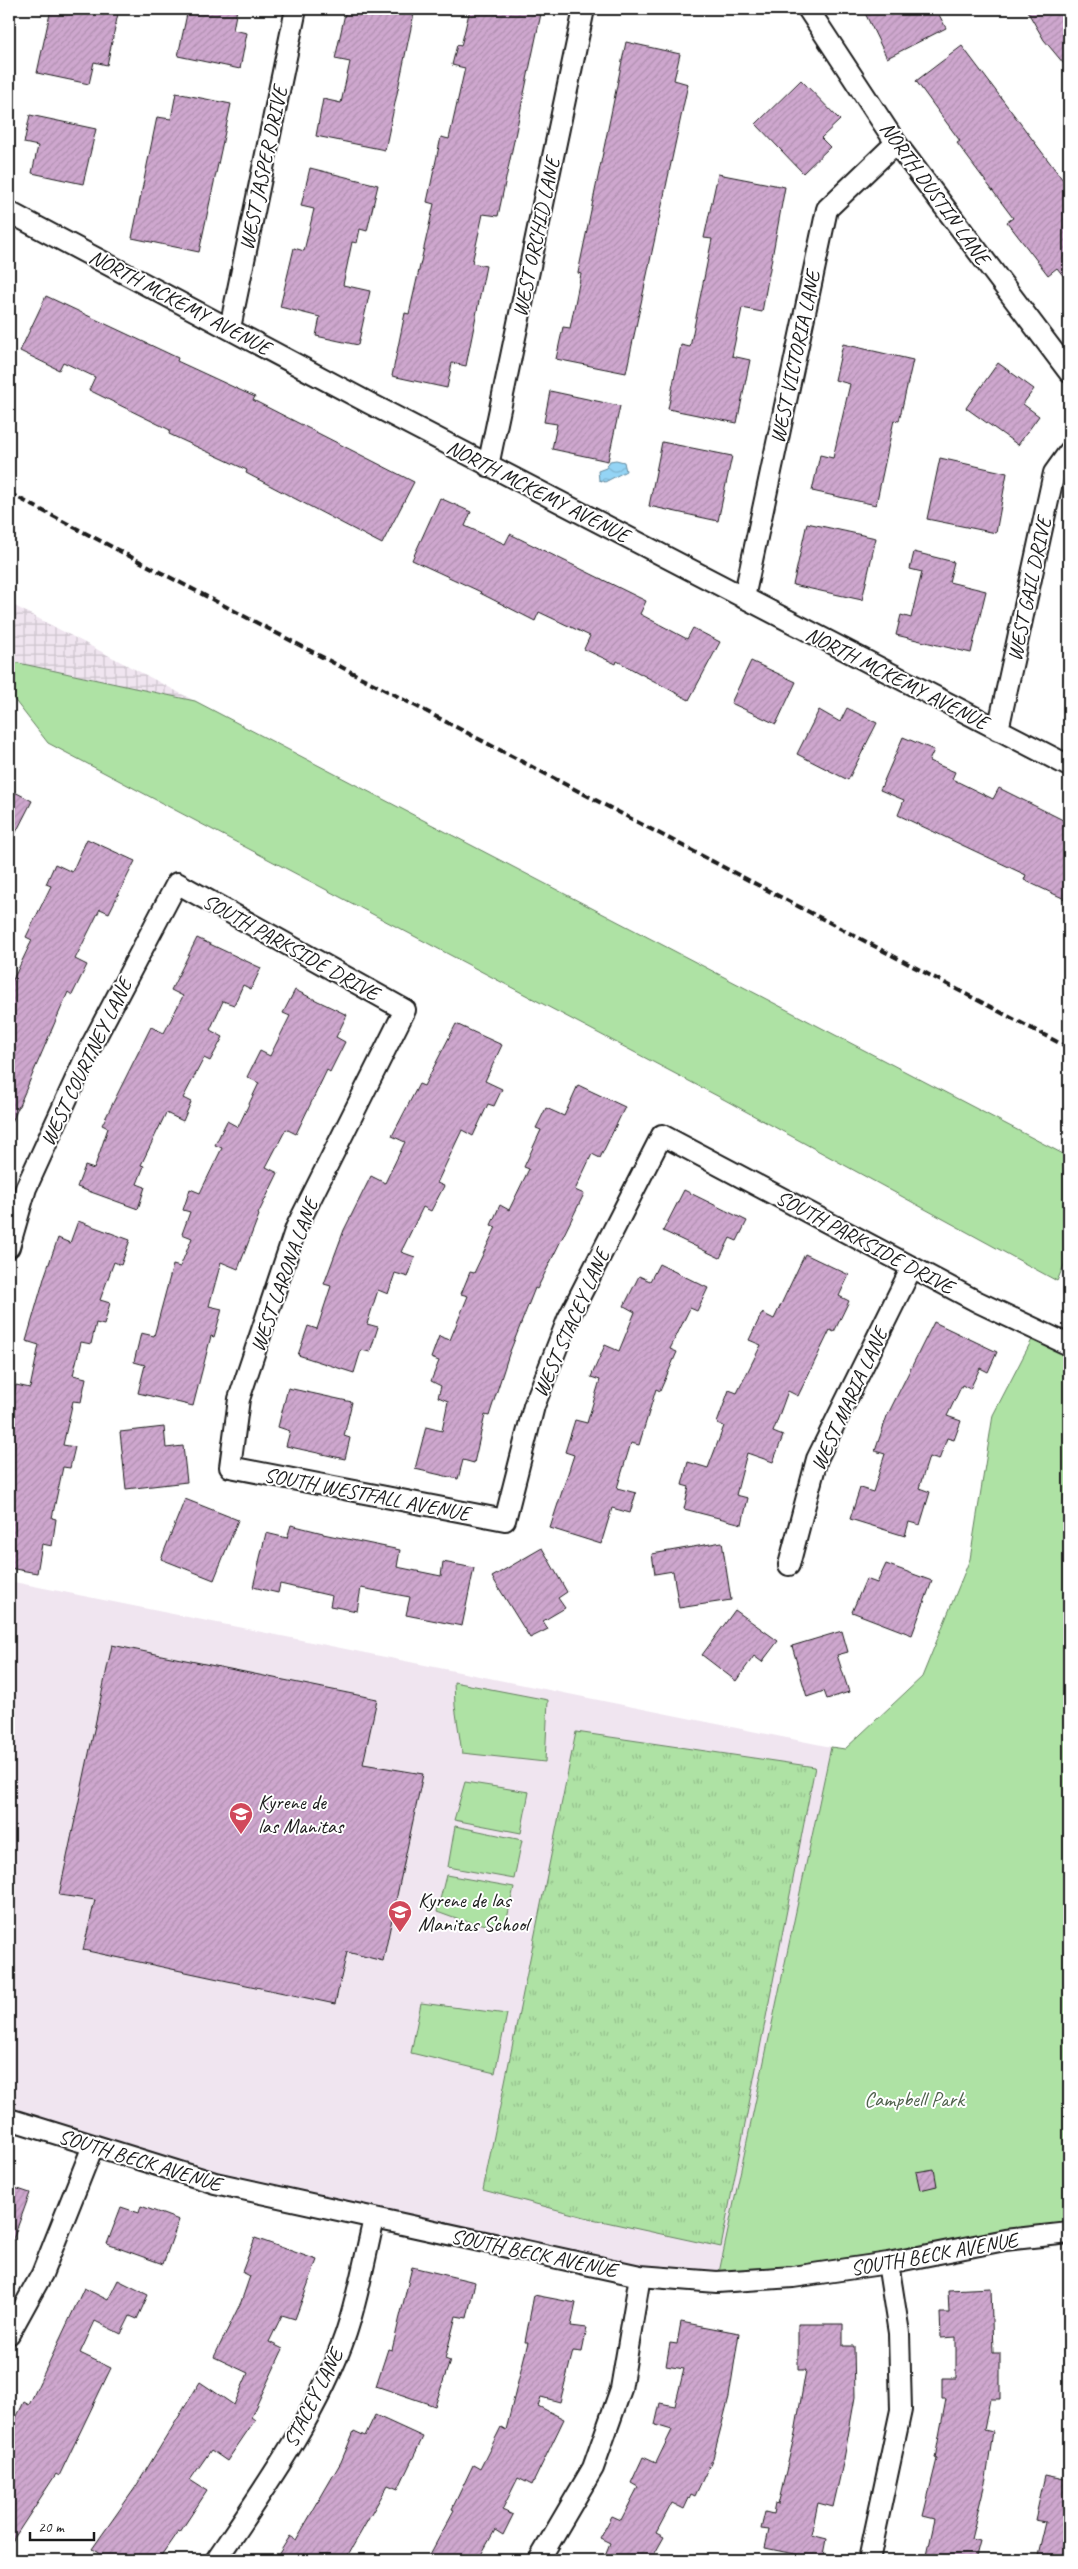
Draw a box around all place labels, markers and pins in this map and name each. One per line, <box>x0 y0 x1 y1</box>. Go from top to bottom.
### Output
place label: Kyrene de las Manitas <box>258 1789 345 1839</box>
school or university icon: Kyrene de las Manitas <box>228 1801 254 1835</box>
place label: Kyrene de las Manitas School <box>418 1887 532 1937</box>
school or university icon: Kyrene de las Manitas School <box>387 1899 413 1933</box>

